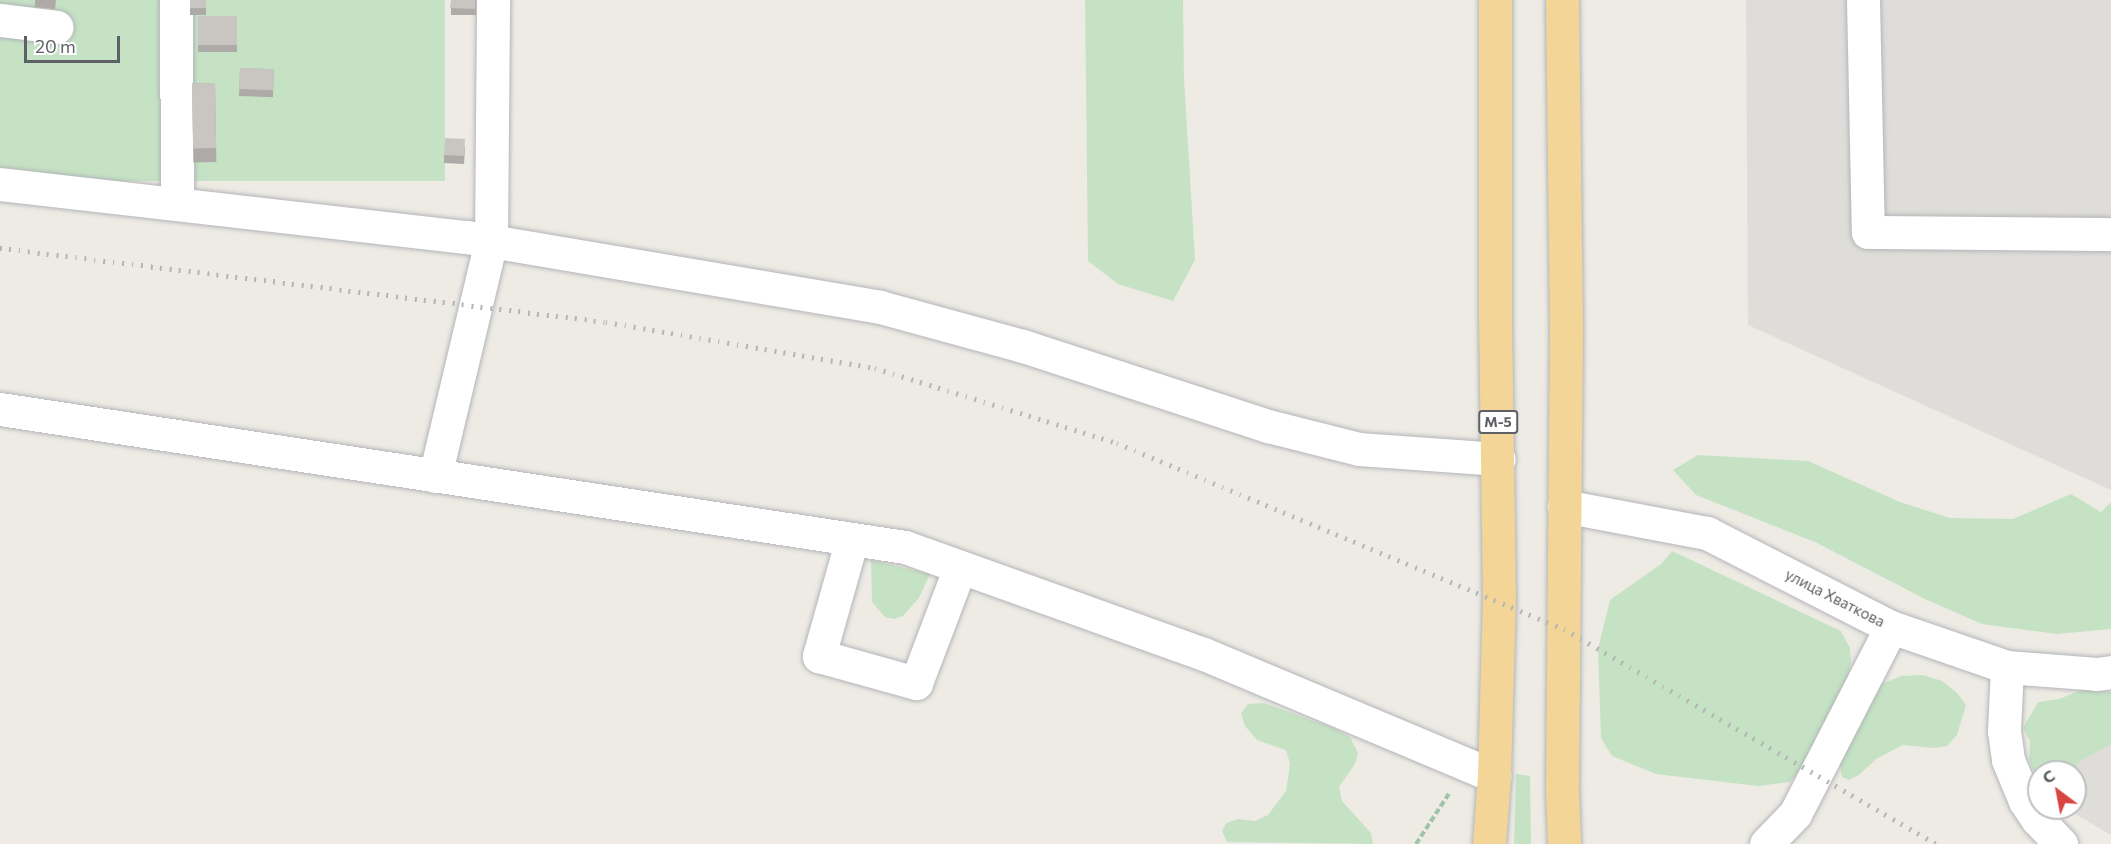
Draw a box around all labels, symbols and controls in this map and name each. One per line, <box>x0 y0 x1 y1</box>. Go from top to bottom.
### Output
scale bar <box>27 24 123 62</box>
text: 20 m <box>35 35 76 57</box>
road number: М-5 <box>1477 411 1519 433</box>
street label: улица Хваткова <box>1782 565 1888 631</box>
north arrow <box>2027 760 2087 820</box>
text: С <box>2039 765 2058 787</box>

